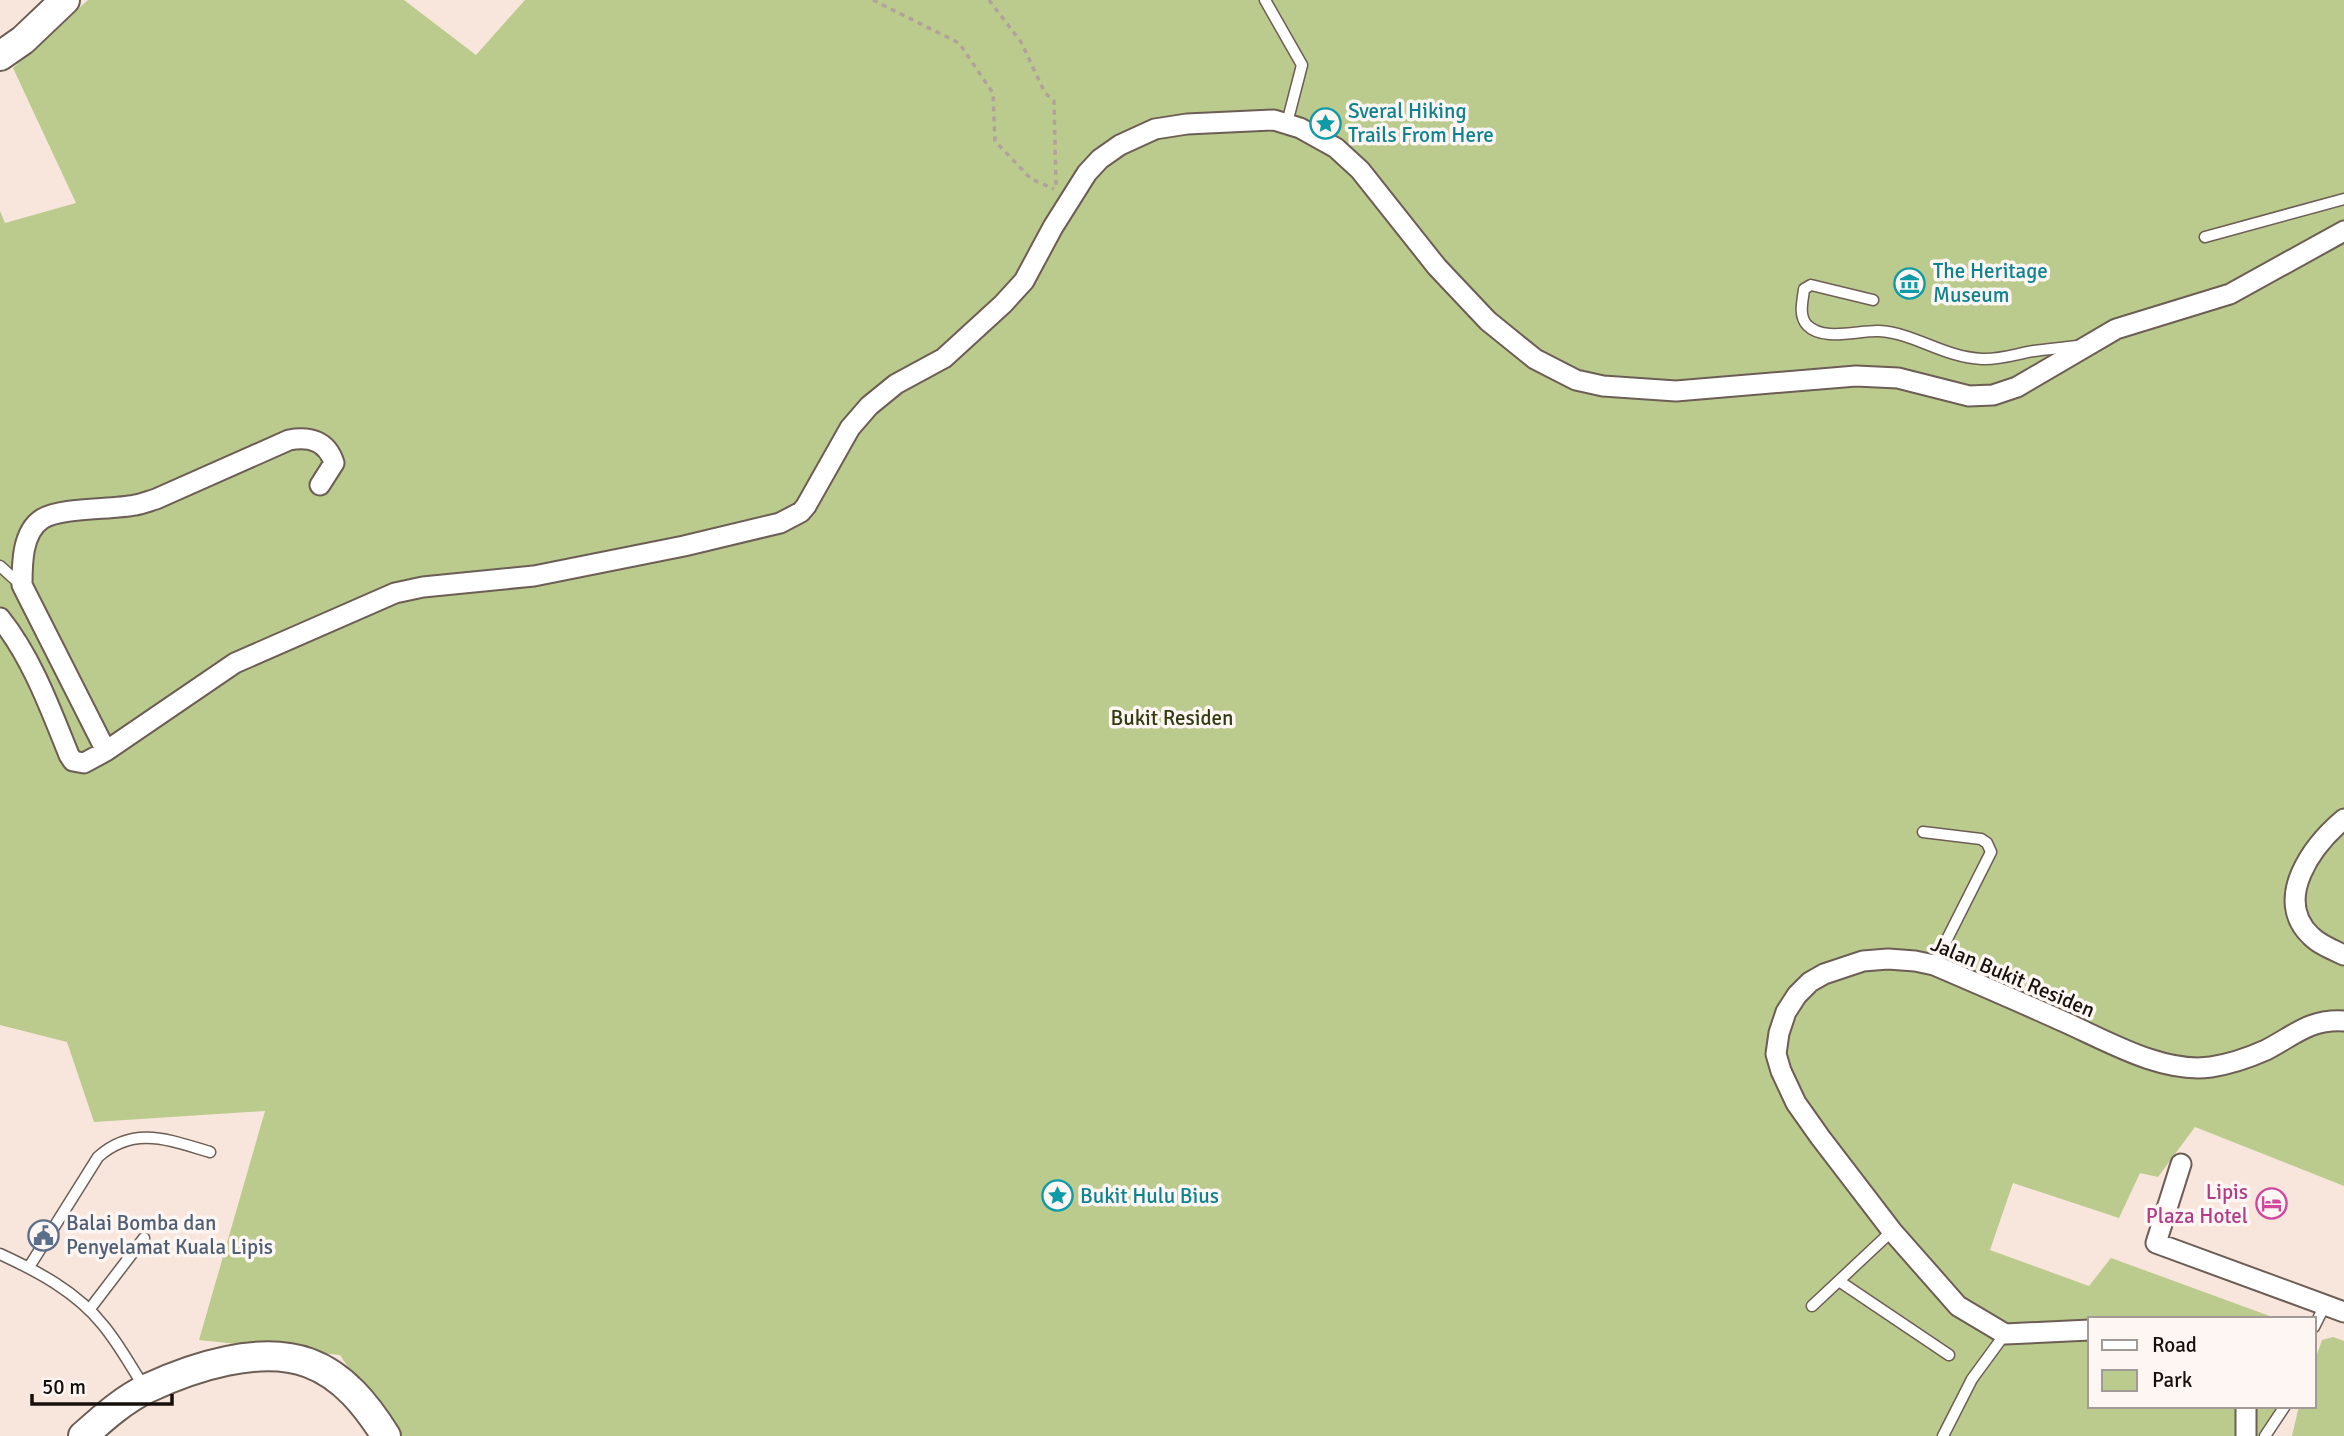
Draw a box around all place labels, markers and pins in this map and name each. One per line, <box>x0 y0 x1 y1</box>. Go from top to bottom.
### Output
place label: Sveral Hiking Trails From Here <box>1348 98 1494 148</box>
place icon: Sveral Hiking Trails From Here <box>1308 106 1342 140</box>
place label: The Heritage Museum <box>1933 258 2048 308</box>
museum icon: The Heritage Museum <box>1893 266 1927 300</box>
place icon: Bukit Hulu Bius <box>1040 1179 1074 1213</box>
place label: Lipis Plaza Hotel <box>2146 1179 2248 1229</box>
place label: Bukit Hulu Bius <box>1080 1183 1219 1209</box>
hotel icon: Lipis Plaza Hotel <box>2254 1187 2288 1221</box>
place label: Balai Bomba dan Penyelamat Kuala Lipis <box>66 1210 273 1260</box>
public building icon: Balai Bomba dan Penyelamat Kuala Lipis <box>26 1218 60 1252</box>

